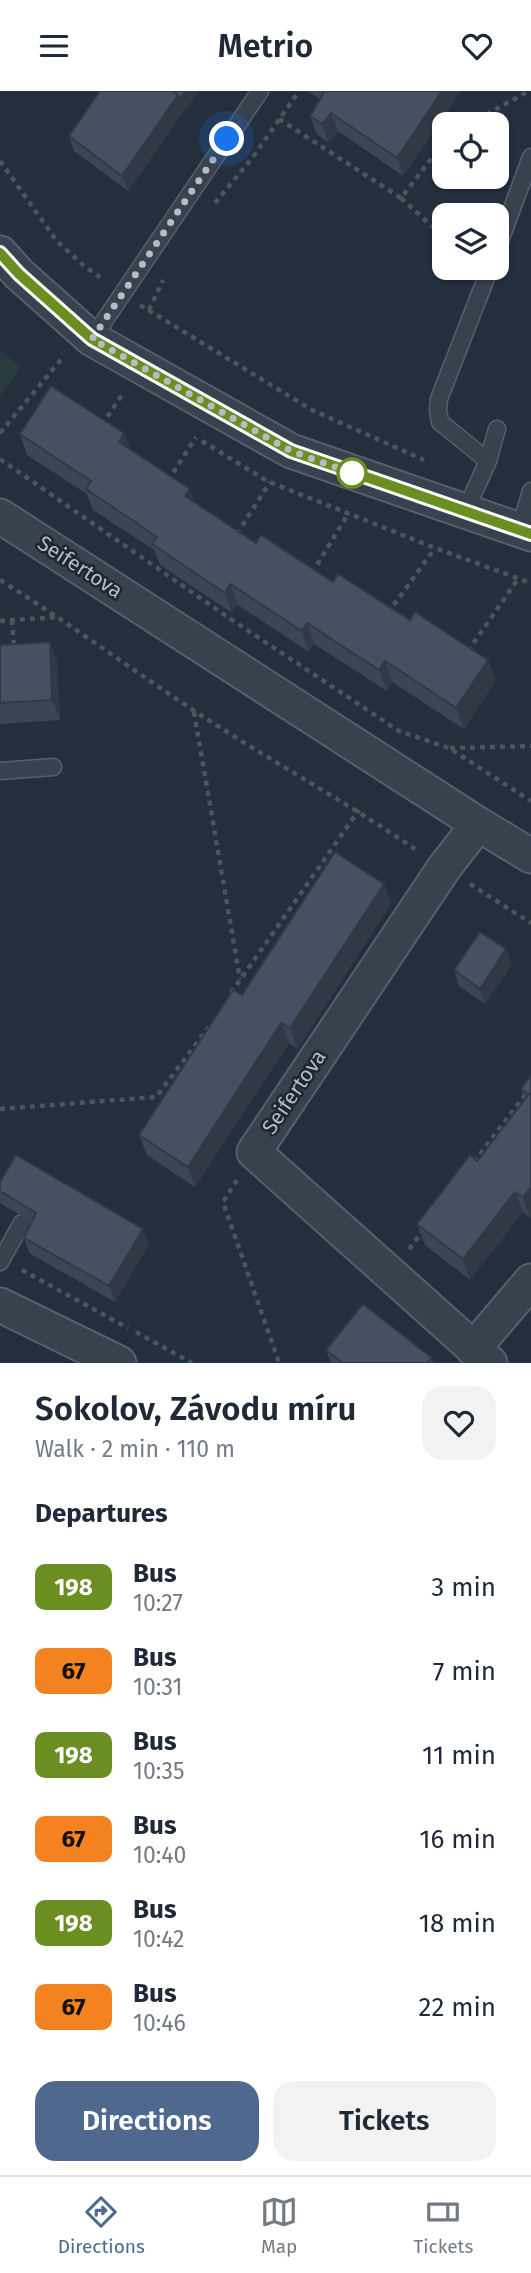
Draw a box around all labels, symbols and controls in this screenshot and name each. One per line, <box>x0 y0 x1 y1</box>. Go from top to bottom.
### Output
icon: menu <box>35 27 73 65</box>
text: Metrio <box>218 27 313 65</box>
icon: heart <box>458 27 496 65</box>
map controls <box>432 112 509 280</box>
button: locate <box>432 112 509 189</box>
your location <box>209 121 244 156</box>
button: layers <box>432 203 509 280</box>
unlabelled marker <box>337 458 367 488</box>
street label: Seifertova <box>33 530 127 604</box>
street label: Seifertova <box>256 1045 332 1139</box>
button: heart <box>422 1386 496 1460</box>
text: Sokolov, Závodu míru <box>35 1389 357 1429</box>
text: Walk · 2 min · 110 m <box>35 1435 235 1463</box>
text: Departures <box>35 1498 168 1529</box>
text: Bus <box>133 1558 176 1589</box>
text: 3 min <box>431 1572 496 1603</box>
text: 198 <box>54 1573 93 1601</box>
text: 10:27 <box>133 1589 183 1617</box>
text: Bus <box>133 1642 176 1673</box>
text: 7 min <box>433 1656 496 1687</box>
text: 67 <box>61 1657 86 1685</box>
text: 10:31 <box>133 1673 182 1701</box>
text: Bus <box>133 1726 176 1757</box>
text: 11 min <box>422 1740 496 1771</box>
text: 198 <box>54 1741 93 1769</box>
text: 10:35 <box>133 1757 185 1785</box>
text: Bus <box>133 1810 176 1841</box>
text: 16 min <box>419 1824 496 1855</box>
text: 67 <box>61 1825 86 1853</box>
text: 10:40 <box>133 1841 186 1869</box>
text: Bus <box>133 1894 176 1925</box>
text: 18 min <box>419 1908 496 1939</box>
text: 198 <box>54 1909 93 1937</box>
text: 10:42 <box>133 1925 184 1953</box>
text: Bus <box>133 1978 176 2009</box>
text: 22 min <box>419 1992 496 2023</box>
text: 67 <box>61 1993 86 2021</box>
text: 10:46 <box>133 2009 186 2037</box>
button: Directions <box>35 2081 259 2161</box>
button: Tickets <box>273 2081 496 2161</box>
tab: Directions <box>58 2193 145 2258</box>
tab: Map <box>260 2193 298 2258</box>
tab: Tickets <box>413 2193 473 2258</box>

